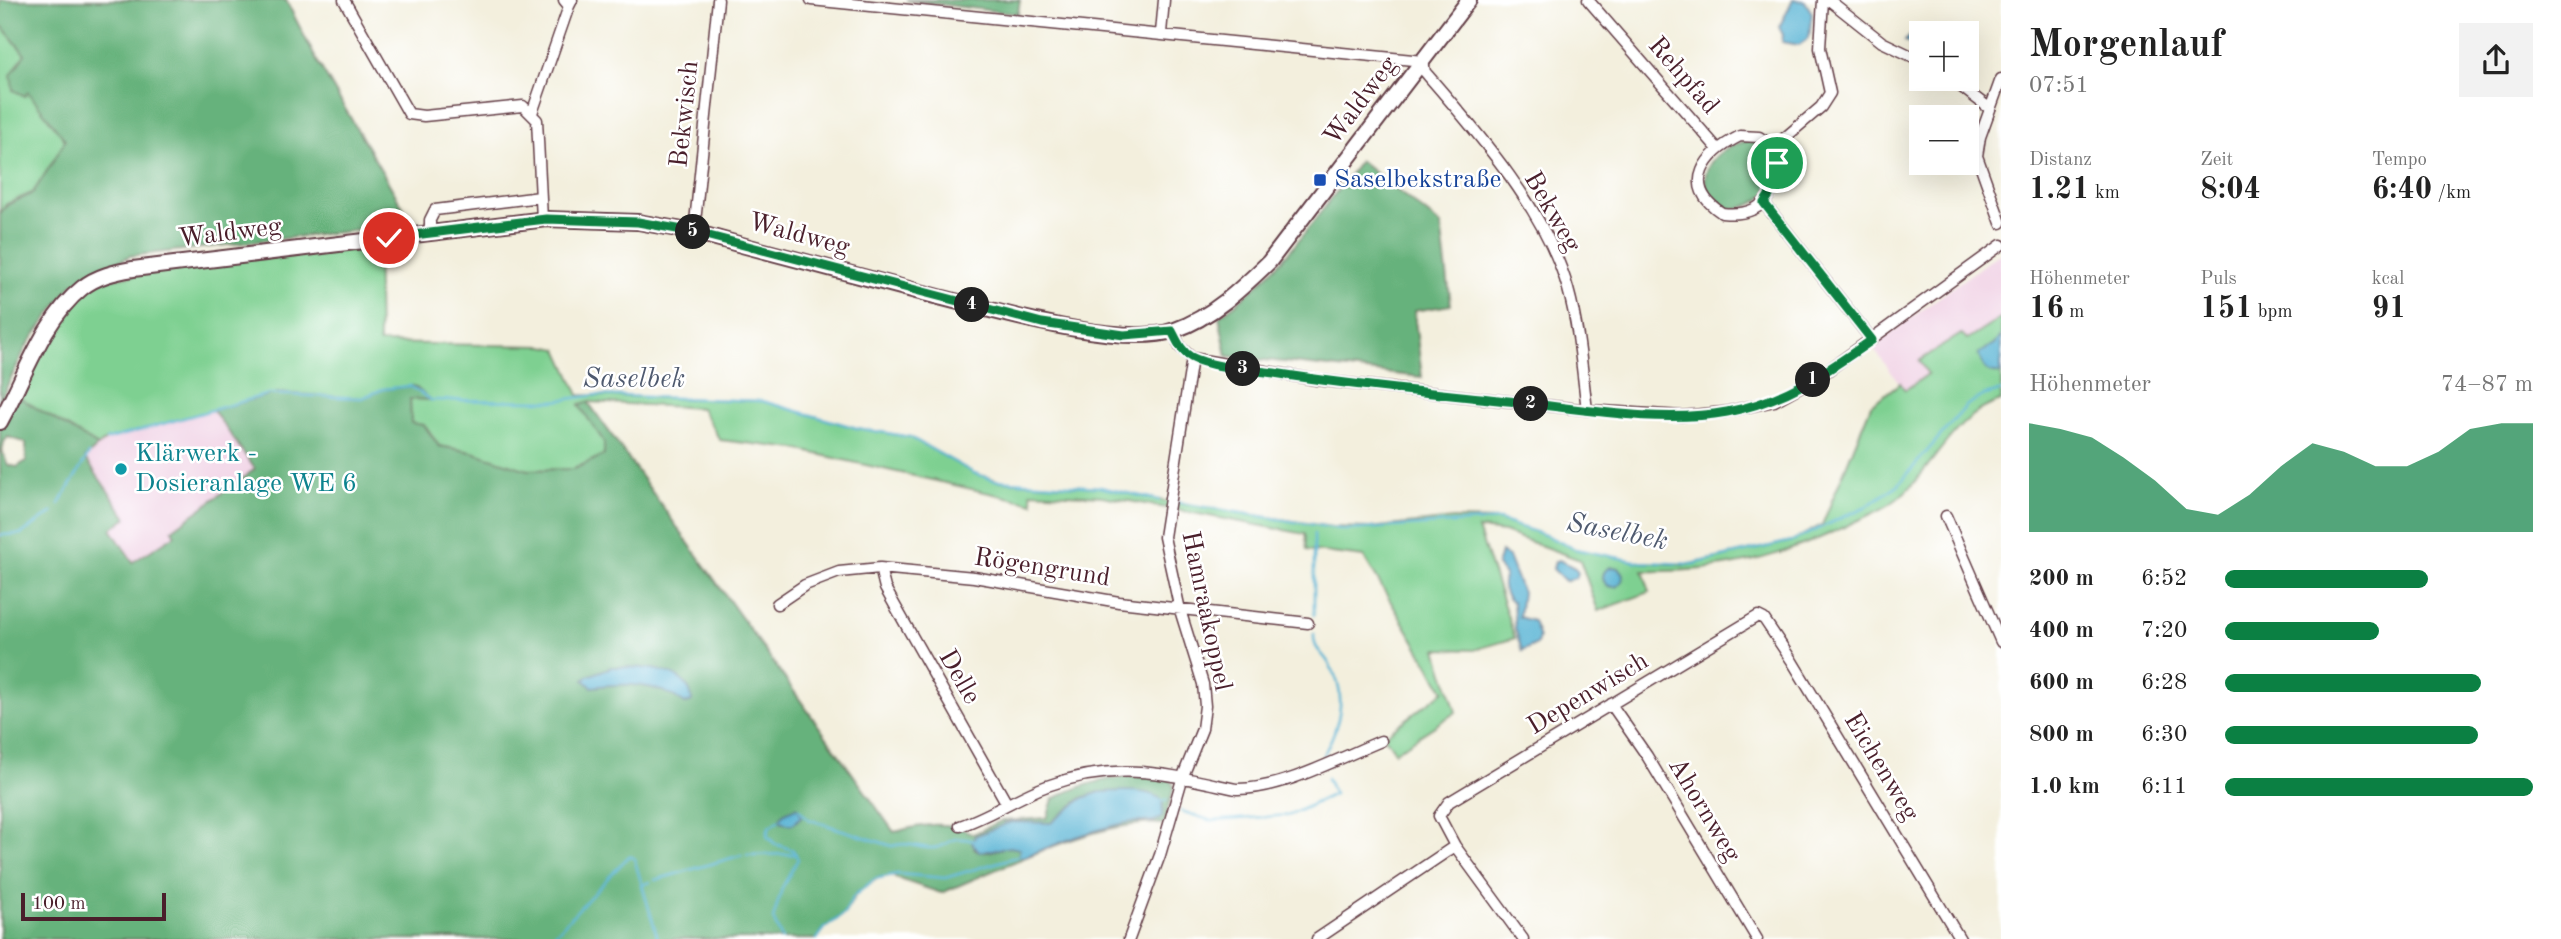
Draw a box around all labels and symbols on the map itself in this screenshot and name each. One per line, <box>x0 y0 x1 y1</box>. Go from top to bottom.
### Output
street label: Rehpfad <box>1643 32 1723 120</box>
street label: Waldweg <box>1319 52 1403 150</box>
street label: Bekwisch <box>666 59 704 169</box>
pin <box>1747 133 1807 193</box>
place label: Saselbekstraße <box>1334 167 1502 193</box>
street label: Bekweg <box>1519 167 1585 257</box>
marker: Saselbekstraße <box>1312 172 1328 188</box>
pin <box>359 208 419 268</box>
street label: Waldweg <box>745 209 853 261</box>
street label: Waldweg <box>177 214 283 252</box>
pin: 5 <box>676 215 710 250</box>
pin: 4 <box>954 288 990 322</box>
pin: 3 <box>1226 352 1260 386</box>
pin: 1 <box>1796 362 1830 398</box>
water label: Saselbek <box>583 366 685 394</box>
pin: 2 <box>1514 386 1548 422</box>
place label: Klärwerk - Dosieranlage WE 6 <box>135 441 357 497</box>
marker: Klärwerk - Dosieranlage WE 6 <box>113 461 129 477</box>
water label: Saselbek <box>1564 509 1670 557</box>
street label: Hamraakoppel <box>1176 529 1236 693</box>
street label: Rögengrund <box>972 544 1112 592</box>
street label: Delle <box>933 645 985 709</box>
street label: Depenwisch <box>1523 648 1653 740</box>
street label: Eichenweg <box>1839 708 1923 826</box>
street label: Ahornweg <box>1663 753 1745 867</box>
scale bar <box>21 890 166 922</box>

